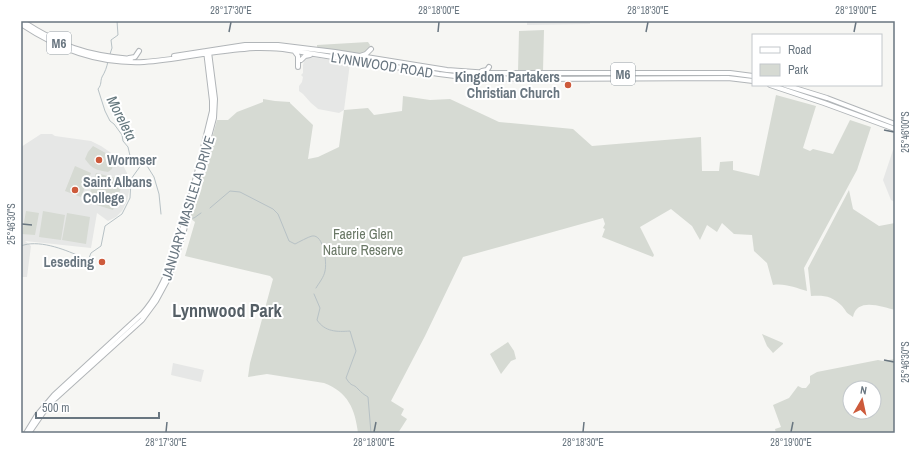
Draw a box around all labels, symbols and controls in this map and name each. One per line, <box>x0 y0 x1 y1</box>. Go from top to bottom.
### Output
text: 28°17'30"E <box>210 4 252 17</box>
text: 28°18'00"E <box>418 4 460 17</box>
text: 28°18'30"E <box>627 4 669 17</box>
text: 28°19'00"E <box>835 4 877 17</box>
road number: M6 <box>47 32 71 54</box>
legend <box>752 34 882 86</box>
text: Road <box>788 42 812 58</box>
street label: LYNNWOOD ROAD <box>330 48 434 82</box>
text: Park <box>788 62 808 78</box>
road number: M6 <box>611 63 635 85</box>
place label: Kingdom Partakers Christian Church <box>455 68 560 102</box>
marker: Kingdom Partakers Christian Church <box>563 80 573 90</box>
water label: Moreleta <box>102 92 142 144</box>
text: 25°46'00"S <box>899 111 912 153</box>
street label: JANUARY MASILELA DRIVE <box>157 134 219 282</box>
place label: Wormser <box>107 151 157 169</box>
marker: Wormser <box>94 155 104 165</box>
place label: Saint Albans College <box>83 173 152 207</box>
marker: Saint Albans College <box>70 185 80 195</box>
text: 25°46'30"S <box>5 203 18 245</box>
park label: Faerie Glen Nature Reserve <box>323 225 403 259</box>
place label: Leseding <box>44 253 94 271</box>
marker: Leseding <box>97 257 107 267</box>
district label: Lynnwood Park <box>172 298 282 323</box>
text: 25°46'30"S <box>899 341 912 383</box>
north arrow <box>842 380 882 420</box>
text: N <box>859 383 868 398</box>
scale bar <box>36 394 159 420</box>
text: 500 m <box>42 400 69 416</box>
text: 28°17'30"E <box>145 436 187 449</box>
text: 28°18'00"E <box>353 436 395 449</box>
text: 28°18'30"E <box>562 436 604 449</box>
text: 28°19'00"E <box>770 436 812 449</box>

